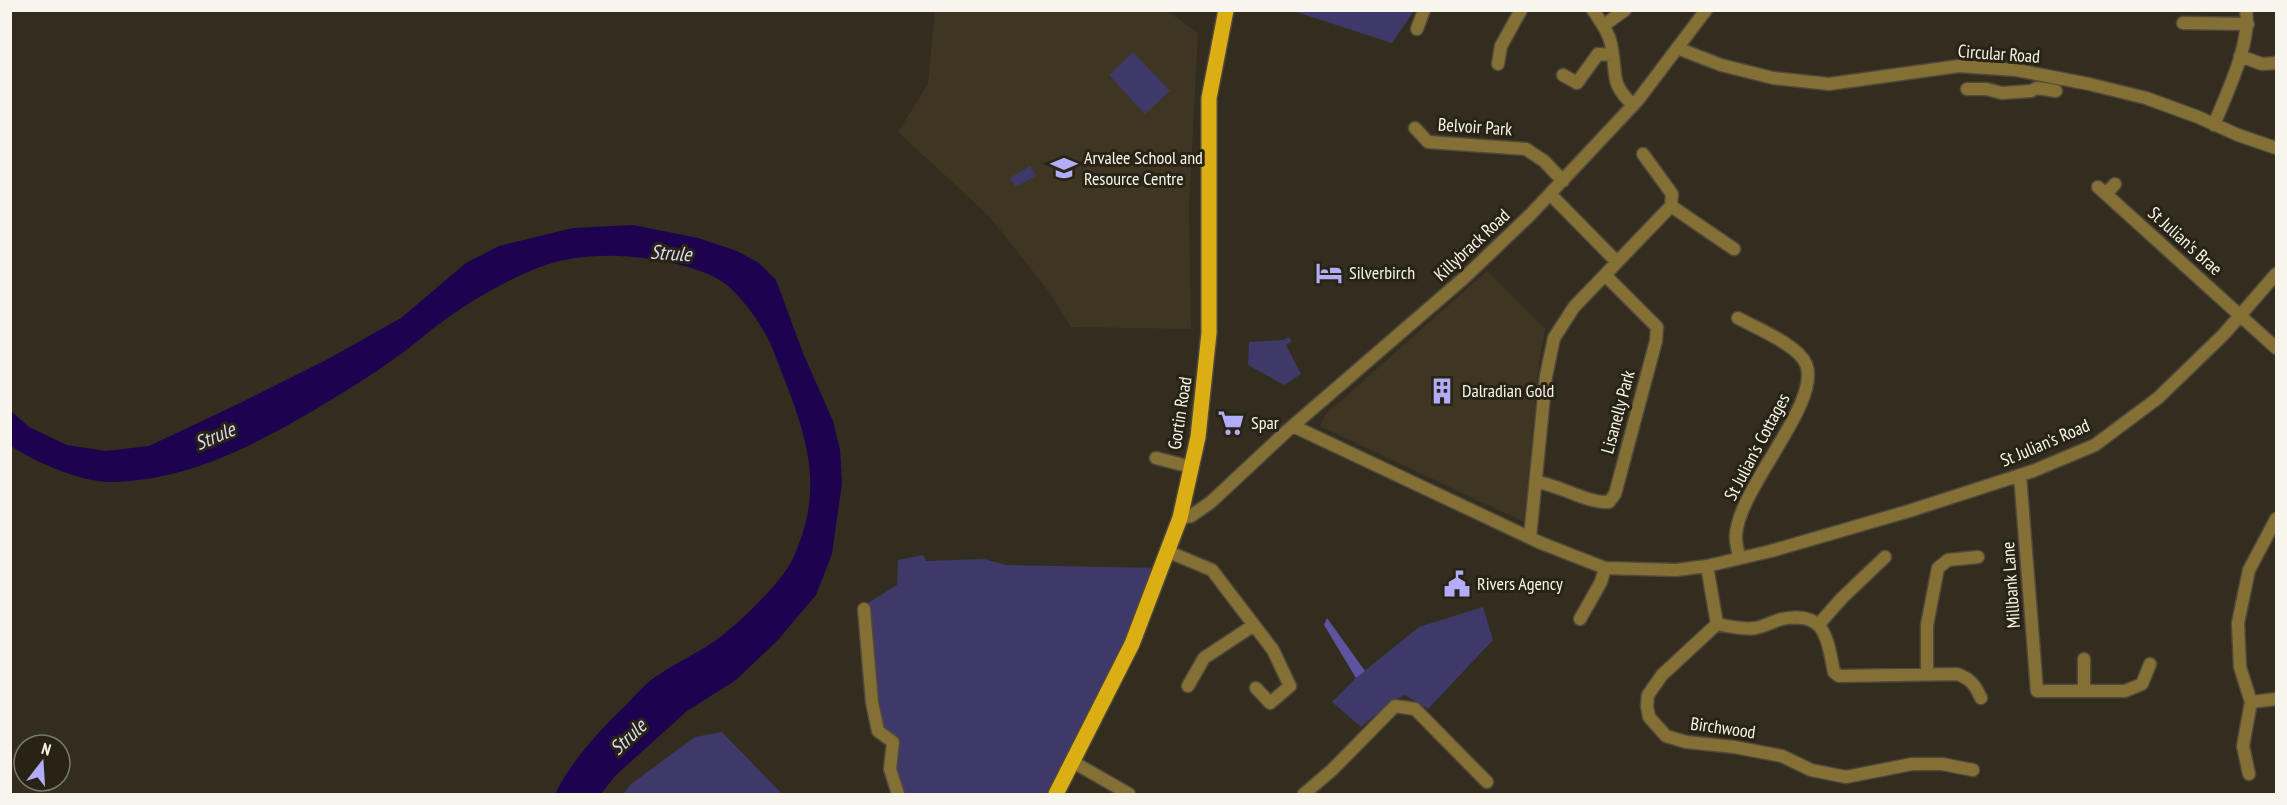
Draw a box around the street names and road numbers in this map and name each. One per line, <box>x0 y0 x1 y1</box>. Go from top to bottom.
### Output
street label: Circular Road <box>1957 39 2041 68</box>
street label: Belvoir Park <box>1437 112 1513 141</box>
street label: St Julian's Brae <box>2143 201 2227 280</box>
street label: Killybrack Road <box>1429 204 1514 286</box>
street label: Lisanelly Park <box>1595 368 1640 456</box>
street label: Gortin Road <box>1162 375 1197 451</box>
street label: St Julian's Cottages <box>1719 389 1794 504</box>
street label: St Julian's Road <box>1997 413 2093 472</box>
street label: Millbank Lane <box>1996 541 2025 629</box>
street label: Birchwood <box>1689 712 1757 743</box>

